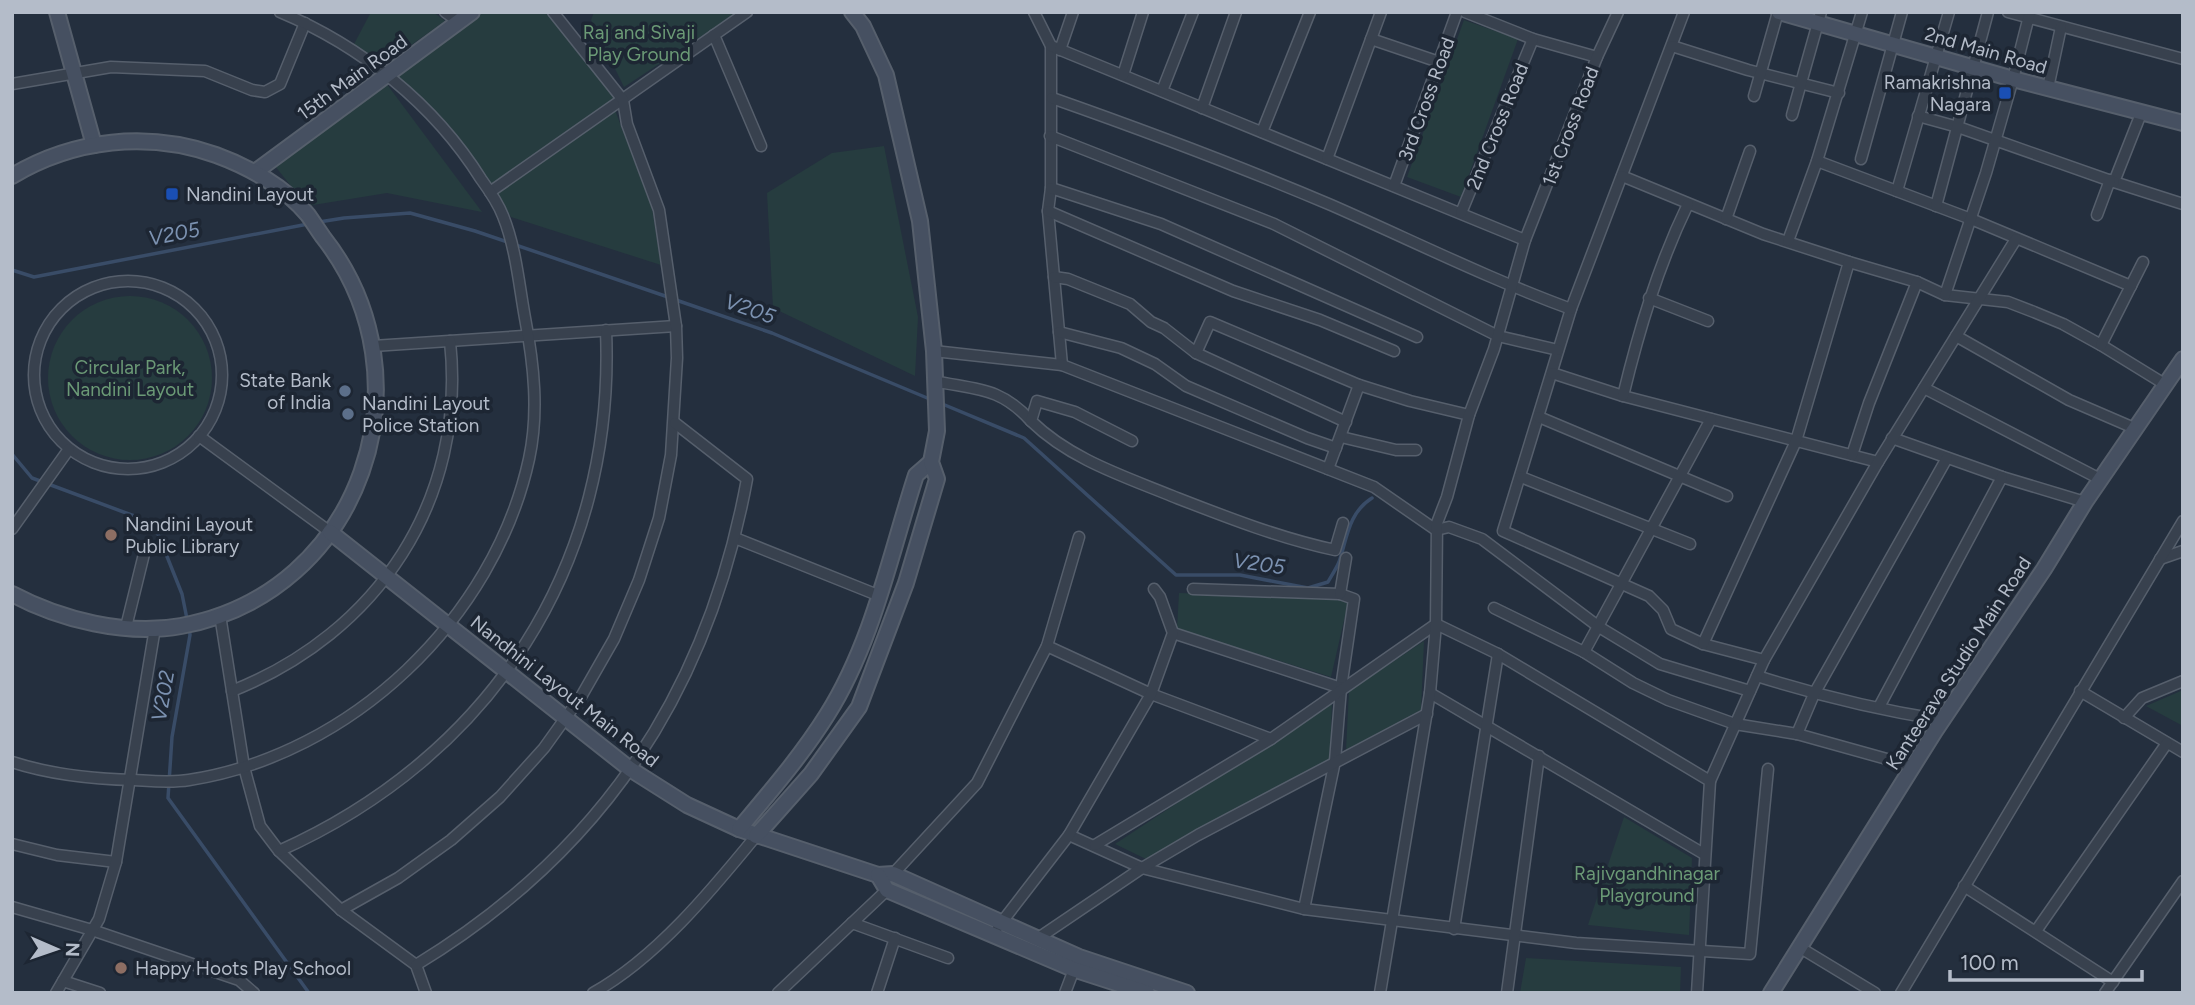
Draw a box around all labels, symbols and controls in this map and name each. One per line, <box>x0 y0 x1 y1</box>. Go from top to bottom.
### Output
park label: Raj and Sivaji Play Ground <box>583 21 695 66</box>
street label: 2nd Main Road <box>1922 22 2050 79</box>
street label: 15th Main Road <box>293 30 412 125</box>
street label: 3rd Cross Road <box>1393 34 1459 164</box>
street label: 2nd Cross Road <box>1462 60 1533 193</box>
street label: 1st Cross Road <box>1537 63 1604 189</box>
place label: Ramakrishna Nagara <box>1884 71 1991 116</box>
marker: Ramakrishna Nagara <box>1997 85 2013 101</box>
place label: Nandini Layout <box>186 183 314 206</box>
marker: Nandini Layout <box>164 186 180 202</box>
water label: V205 <box>146 216 202 251</box>
water label: V205 <box>722 288 779 329</box>
park label: Circular Park, Nandini Layout <box>66 356 194 401</box>
place label: State Bank of India <box>239 369 332 414</box>
marker: State Bank of India <box>337 383 353 399</box>
place label: Nandini Layout Police Station <box>362 392 490 437</box>
marker: Nandini Layout Police Station <box>340 406 356 422</box>
place label: Nandini Layout Public Library <box>125 513 253 558</box>
marker: Nandini Layout Public Library <box>103 527 119 543</box>
water label: V205 <box>1232 548 1286 579</box>
street label: Kanteerava Studio Main Road <box>1881 552 2036 774</box>
street label: Nandhini Layout Main Road <box>466 611 663 772</box>
water label: V202 <box>146 668 179 723</box>
park label: Rajivgandhinagar Playground <box>1574 862 1721 907</box>
north arrow <box>21 914 91 984</box>
scale bar <box>1950 939 2142 983</box>
text: N <box>61 942 84 957</box>
text: 100 m <box>1960 950 2019 975</box>
place label: Happy Hoots Play School <box>135 957 351 980</box>
marker: Happy Hoots Play School <box>113 960 129 976</box>

